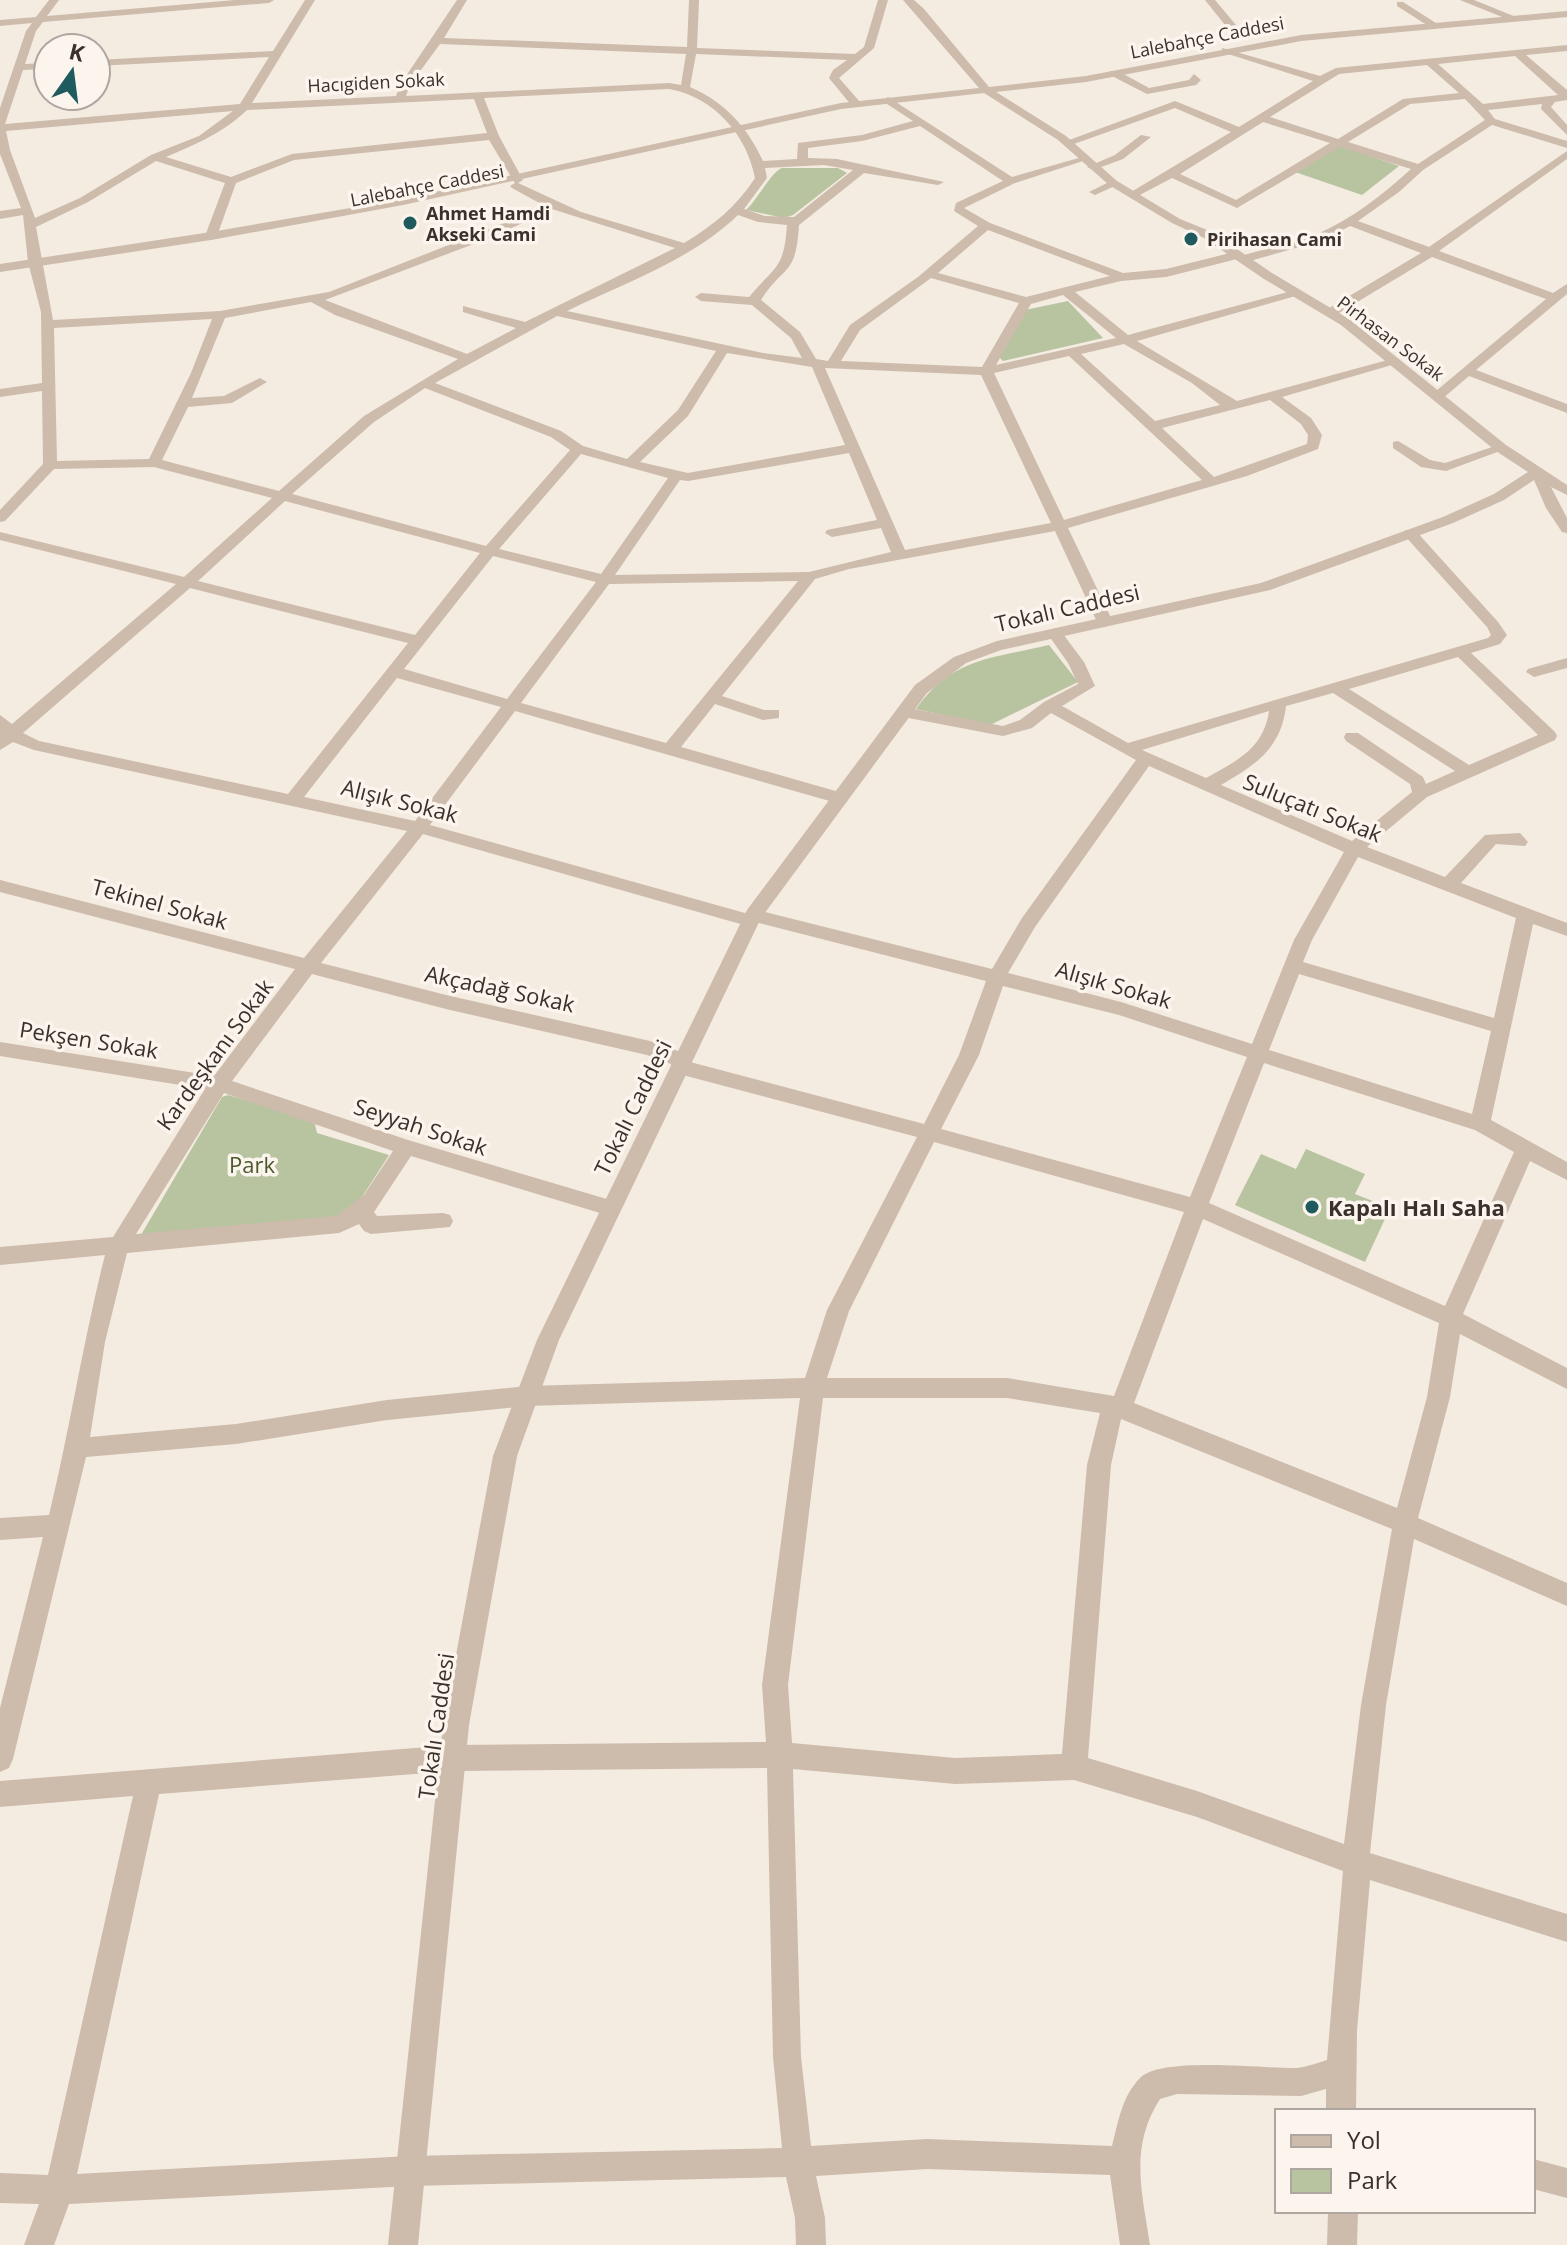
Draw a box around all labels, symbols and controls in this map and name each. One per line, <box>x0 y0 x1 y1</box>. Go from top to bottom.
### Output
street label: Lalebahçe Caddesi <box>1128 10 1286 64</box>
north arrow <box>32 32 112 112</box>
text: K <box>66 35 88 68</box>
street label: Hacıgiden Sokak <box>307 66 446 98</box>
street label: Lalebahçe Caddesi <box>348 158 506 212</box>
place label: Ahmet Hamdi Akseki Cami <box>426 201 550 246</box>
marker: Ahmet Hamdi Akseki Cami <box>401 214 419 232</box>
place label: Pirihasan Cami <box>1207 227 1342 251</box>
marker: Pirihasan Cami <box>1182 230 1200 248</box>
street label: Pirhasan Sokak <box>1333 290 1450 386</box>
street label: Tokalı Caddesi <box>992 576 1142 638</box>
street label: Suluçatı Sokak <box>1239 766 1387 849</box>
street label: Alışık Sokak <box>339 771 462 829</box>
street label: Tekinel Sokak <box>89 870 232 936</box>
street label: Alışık Sokak <box>1053 953 1176 1015</box>
street label: Akçadağ Sokak <box>422 958 578 1019</box>
street label: Kardeşkanı Sokak <box>149 972 279 1136</box>
street label: Pekşen Sokak <box>18 1013 161 1065</box>
street label: Tokalı Caddesi <box>586 1034 678 1180</box>
street label: Seyyah Sokak <box>350 1090 492 1162</box>
park label: Park <box>229 1149 275 1179</box>
place label: Kapalı Halı Saha <box>1328 1192 1505 1222</box>
marker: Kapalı Halı Saha <box>1303 1198 1321 1216</box>
street label: Tokalı Caddesi <box>410 1651 460 1801</box>
legend <box>1275 2109 1535 2213</box>
text: Yol <box>1347 2123 1381 2156</box>
text: Park <box>1347 2163 1398 2196</box>

